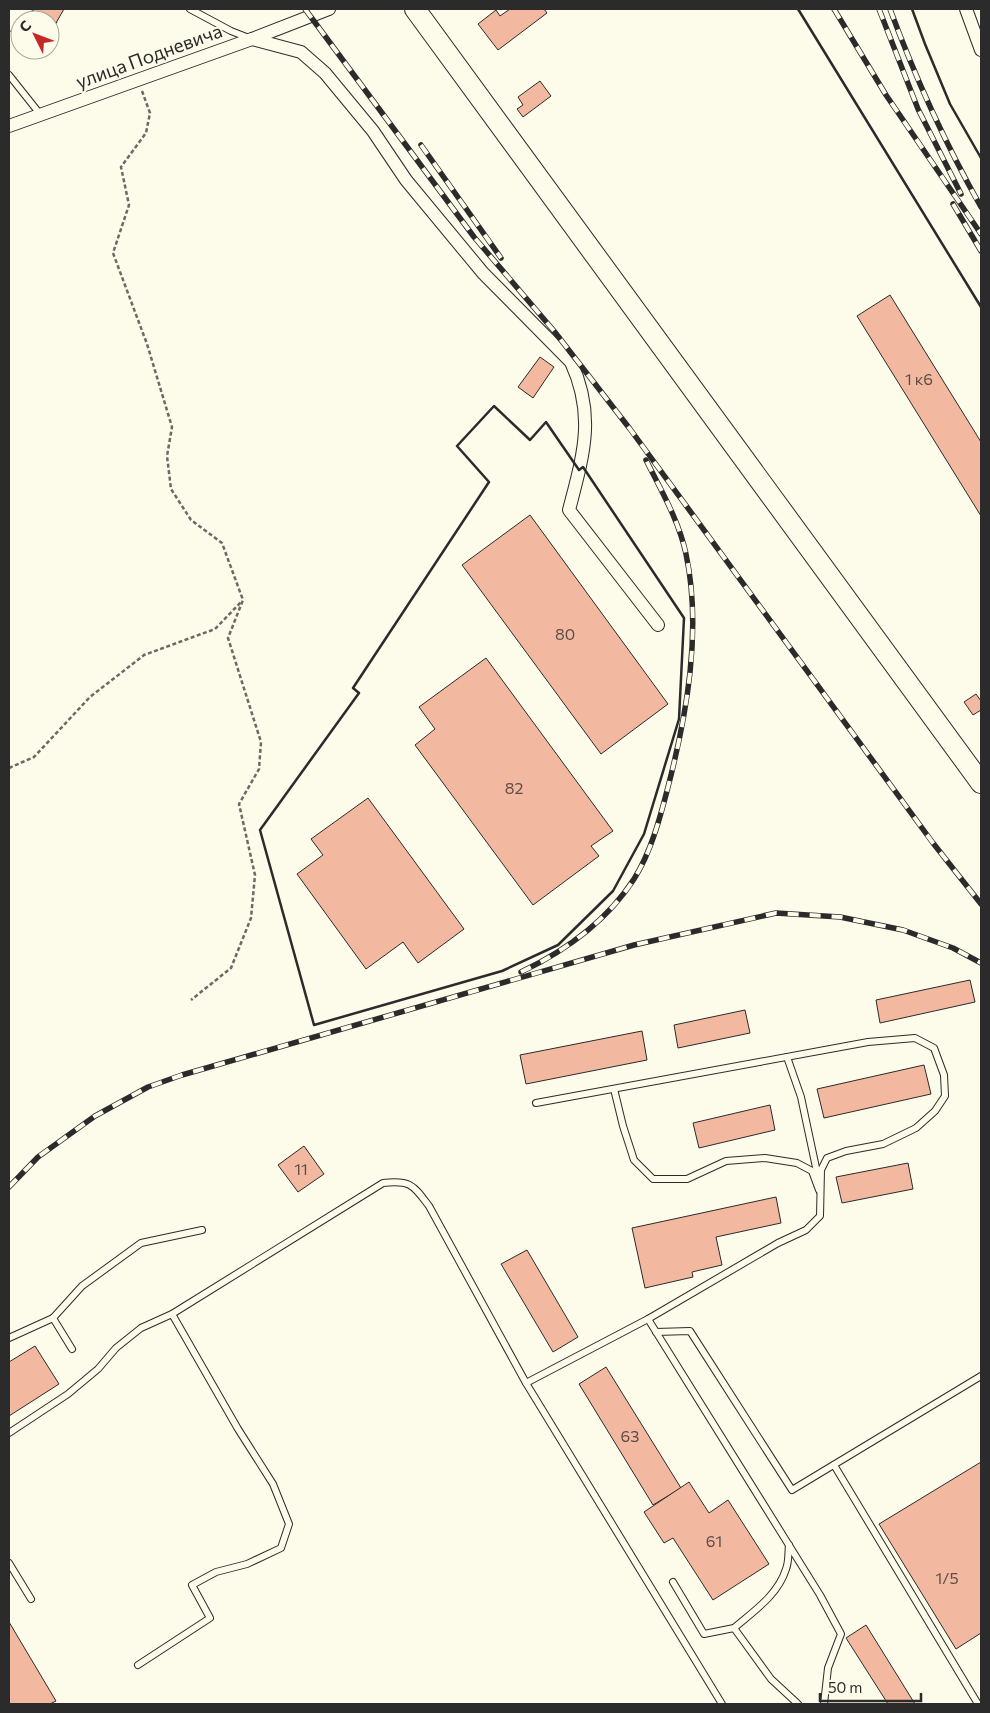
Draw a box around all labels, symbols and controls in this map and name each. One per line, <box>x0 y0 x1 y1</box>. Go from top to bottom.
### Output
north arrow <box>10 10 60 60</box>
text: С <box>15 17 34 35</box>
street label: улица Подневича <box>73 18 225 93</box>
house number: 1 к6 <box>905 369 933 388</box>
house number: 80 <box>555 624 575 643</box>
house number: 82 <box>505 778 523 797</box>
house number: 11 <box>294 1159 308 1178</box>
house number: 63 <box>621 1426 639 1445</box>
house number: 61 <box>706 1531 722 1550</box>
house number: 1/5 <box>935 1568 959 1587</box>
scale bar <box>820 1670 921 1702</box>
text: 50 m <box>828 1678 862 1696</box>

